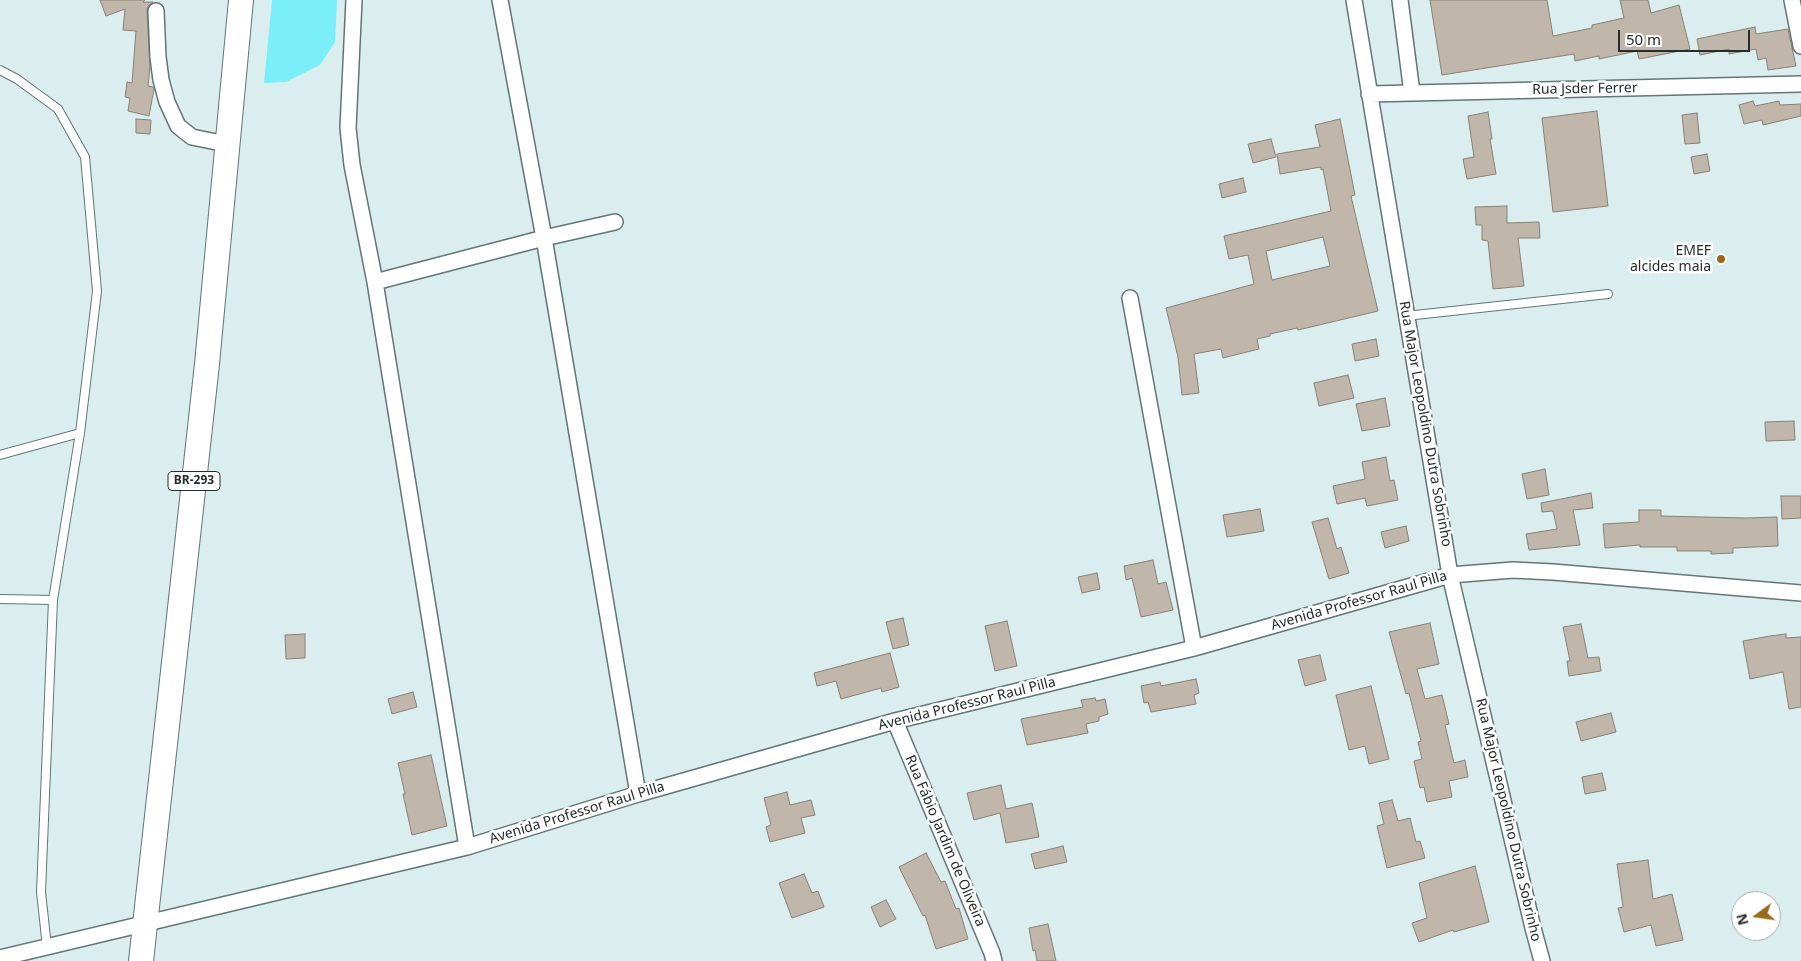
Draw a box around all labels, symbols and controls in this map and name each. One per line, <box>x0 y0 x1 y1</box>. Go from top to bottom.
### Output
scale bar <box>1621 20 1754 52</box>
text: 50 m <box>1626 29 1661 49</box>
street label: Rua Jsder Ferrer <box>1532 80 1638 98</box>
place label: EMEF alcides maia <box>1630 243 1711 276</box>
marker: EMEF alcides maia <box>1715 253 1727 265</box>
street label: Rua Major Leopoldino Dutra Sobrinho <box>1395 300 1455 548</box>
road number: BR-293 <box>168 472 220 491</box>
street label: Avenida Professor Raul Pilla <box>1269 568 1449 634</box>
street label: Avenida Professor Raul Pilla <box>876 674 1058 734</box>
street label: Rua Major Leopoldino Dutra Sobrinho <box>1472 697 1544 943</box>
street label: Rua Fábio Jardim de Oliveira <box>901 753 989 929</box>
street label: Avenida Professor Raul Pilla <box>487 778 667 848</box>
north arrow <box>1731 891 1781 941</box>
text: N <box>1731 912 1753 927</box>

